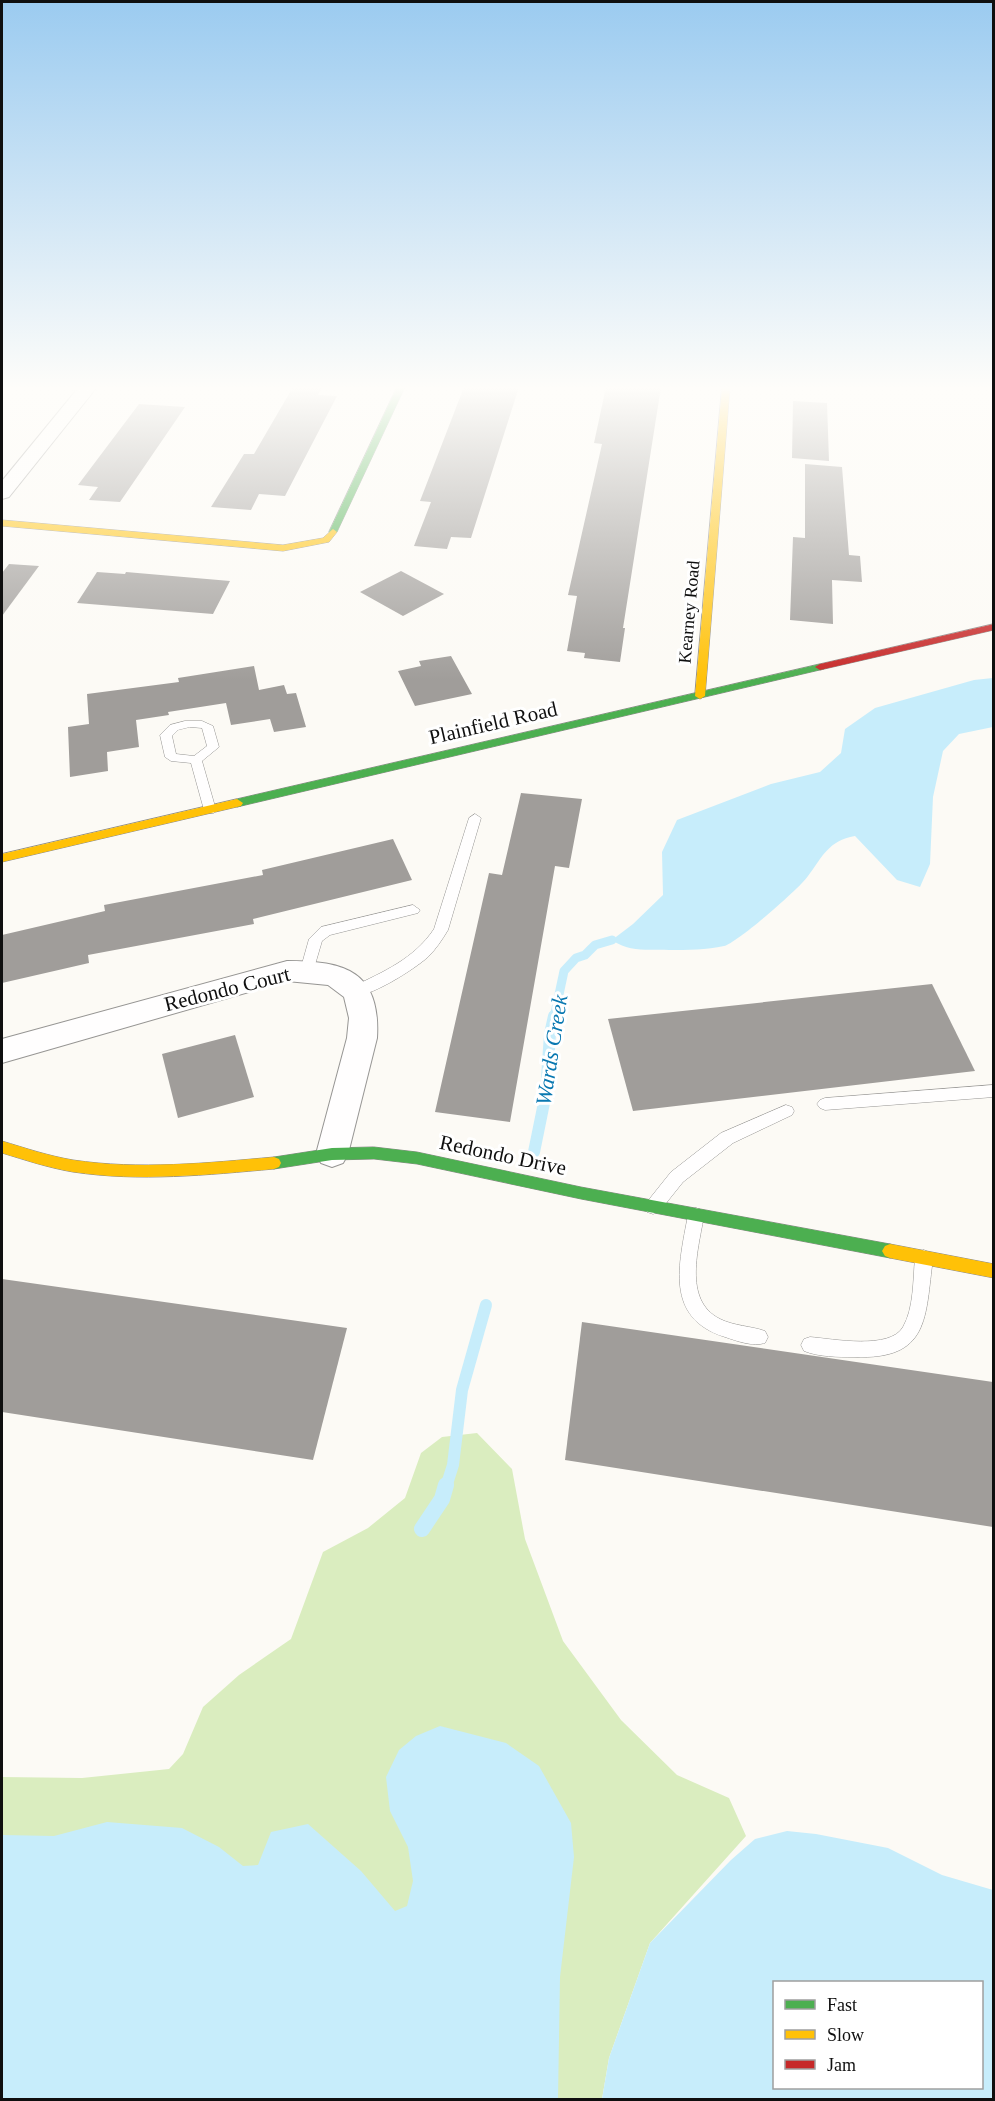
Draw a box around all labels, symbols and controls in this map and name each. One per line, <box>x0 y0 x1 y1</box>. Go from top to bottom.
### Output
street label: Kearney Road <box>675 560 703 664</box>
street label: Plainfield Road <box>426 696 560 749</box>
street label: Redondo Court <box>162 962 293 1016</box>
water label: Wards Creek <box>530 992 573 1107</box>
street label: Redondo Drive <box>437 1130 569 1180</box>
legend <box>773 1981 983 2089</box>
text: Fast <box>827 1995 857 2015</box>
text: Slow <box>827 2025 864 2045</box>
text: Jam <box>827 2055 856 2075</box>

